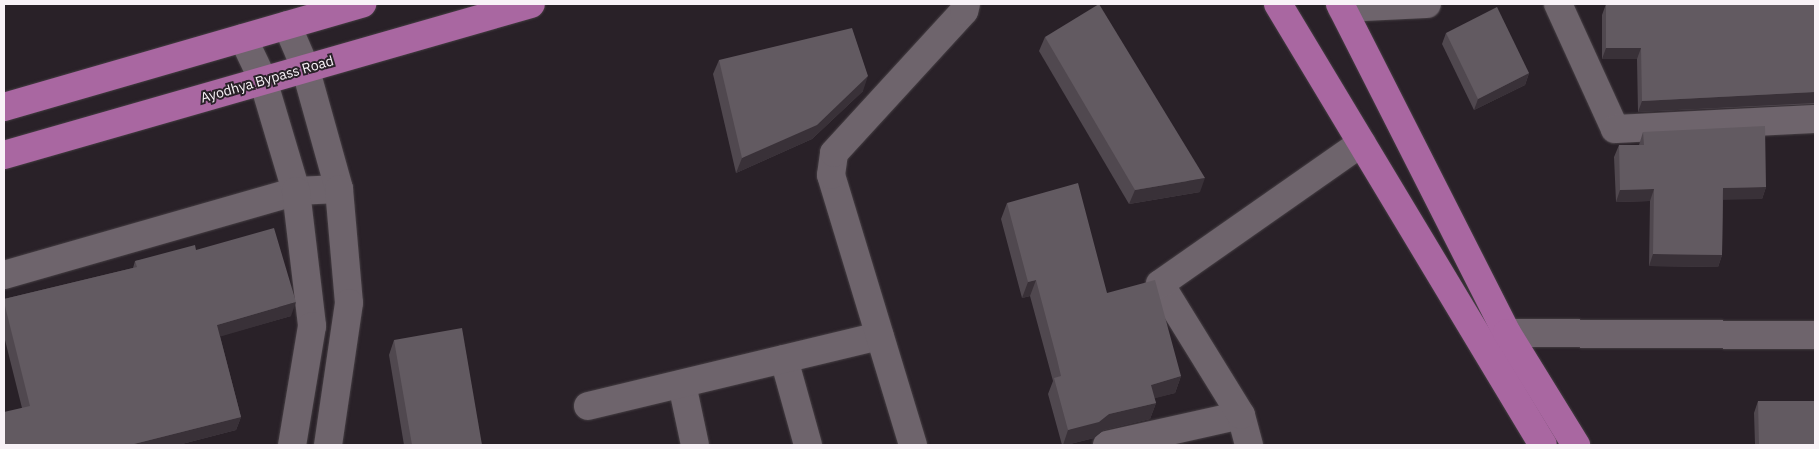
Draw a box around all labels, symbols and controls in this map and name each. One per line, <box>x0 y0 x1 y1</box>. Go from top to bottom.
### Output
street label: Ayodhya Bypass Road <box>199 52 335 106</box>

